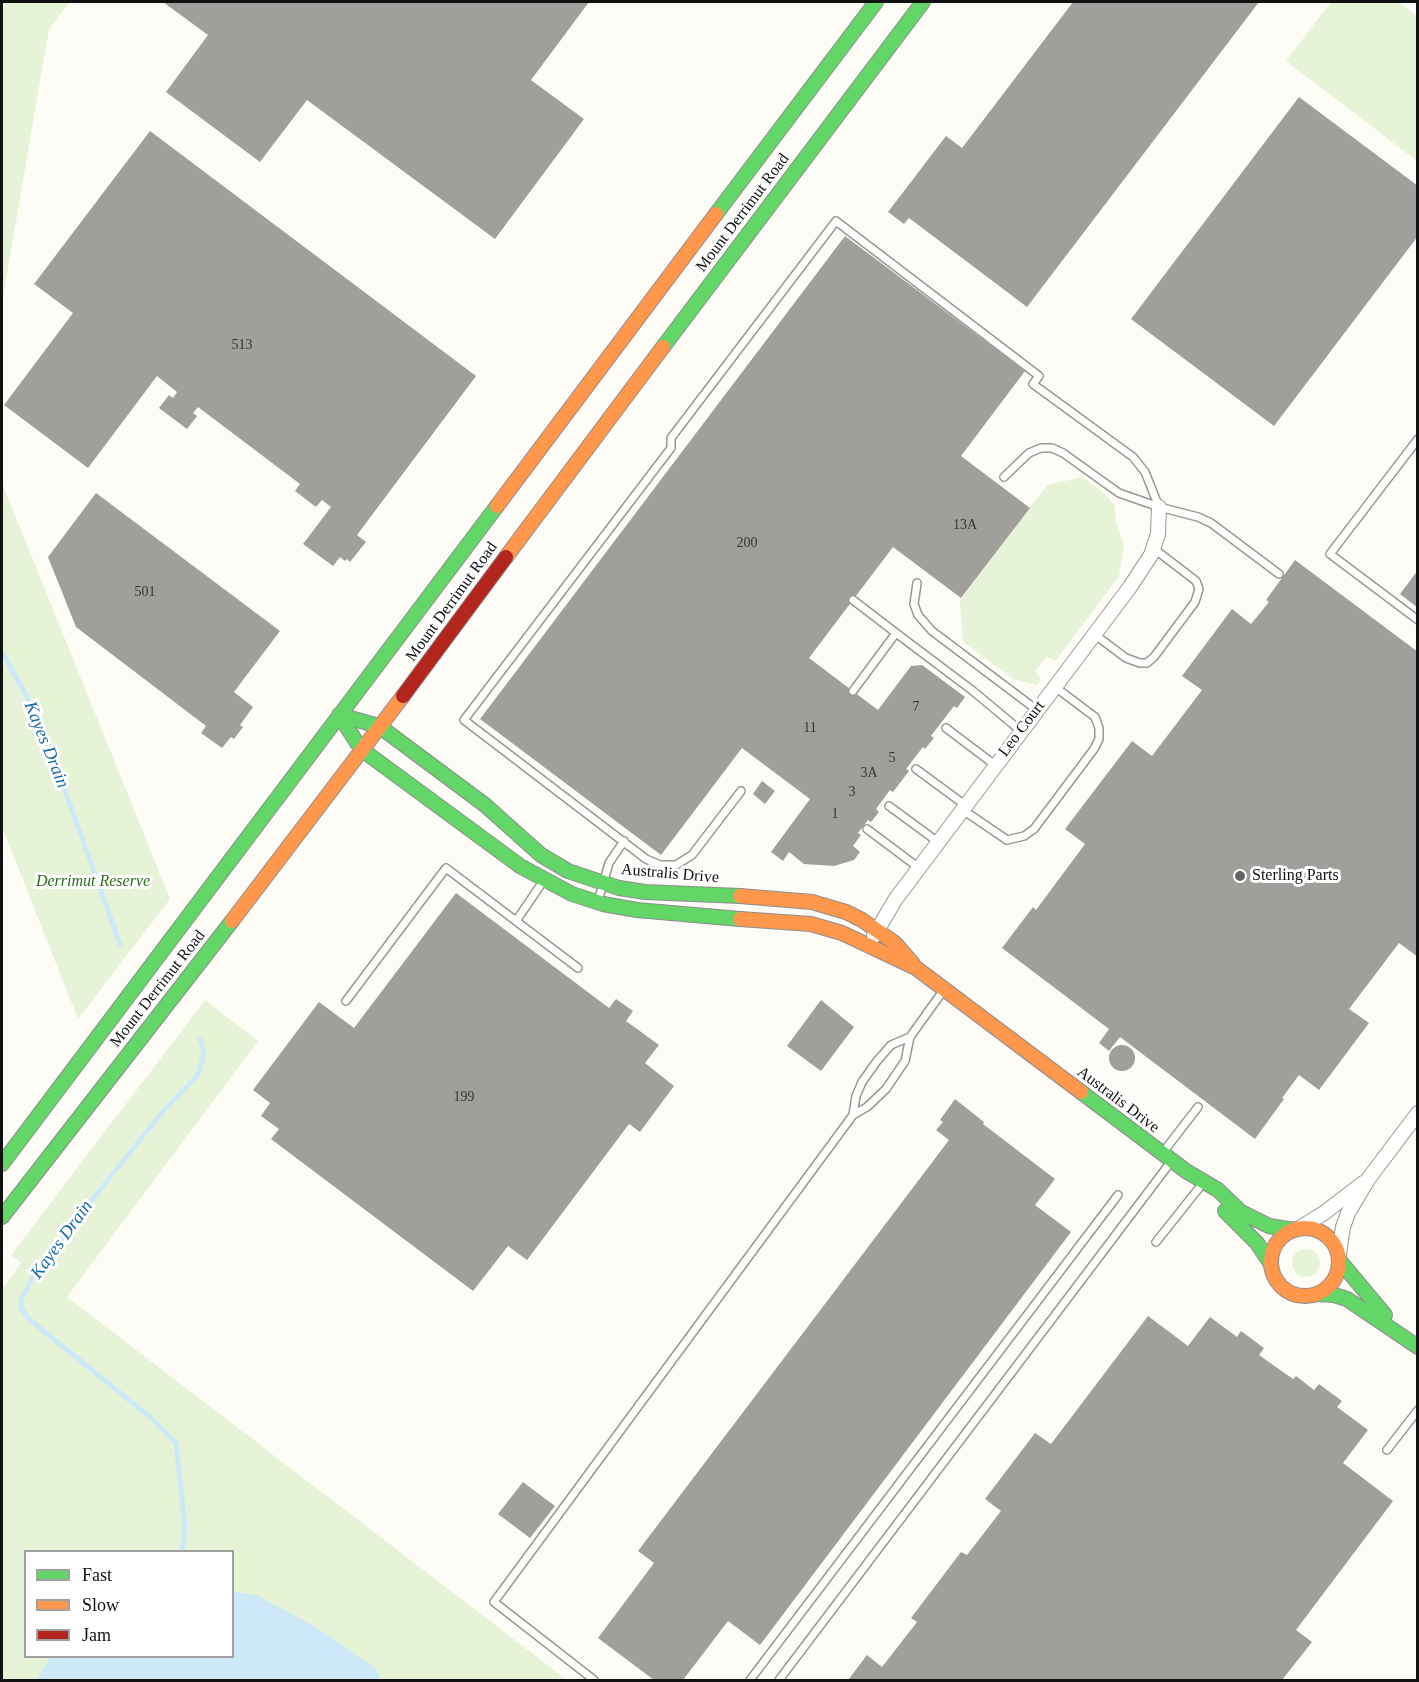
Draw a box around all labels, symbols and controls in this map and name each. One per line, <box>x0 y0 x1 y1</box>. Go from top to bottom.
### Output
street label: Mount Derrimut Road <box>692 150 794 276</box>
house number: 513 <box>232 337 252 353</box>
house number: 13A <box>953 517 977 533</box>
house number: 200 <box>736 535 758 551</box>
street label: Mount Derrimut Road <box>402 538 502 666</box>
house number: 501 <box>134 584 156 600</box>
street label: Leo Court <box>995 697 1049 761</box>
water label: Kayes Drain <box>19 699 73 791</box>
house number: 7 <box>912 699 920 715</box>
house number: 11 <box>803 720 817 736</box>
house number: 5 <box>888 750 896 766</box>
house number: 3A <box>860 765 878 781</box>
house number: 3 <box>848 784 856 800</box>
house number: 1 <box>831 806 838 822</box>
street label: Australis Drive <box>620 860 720 888</box>
place label: Sterling Parts <box>1252 866 1339 886</box>
marker: Sterling Parts <box>1233 869 1247 883</box>
park label: Derrimut Reserve <box>36 872 150 892</box>
street label: Mount Derrimut Road <box>106 927 210 1051</box>
street label: Australis Drive <box>1073 1063 1163 1137</box>
house number: 199 <box>454 1089 474 1105</box>
water label: Kayes Drain <box>26 1197 98 1283</box>
legend <box>24 1550 234 1658</box>
text: Fast <box>82 1565 112 1585</box>
text: Slow <box>82 1595 119 1615</box>
text: Jam <box>82 1625 111 1645</box>

